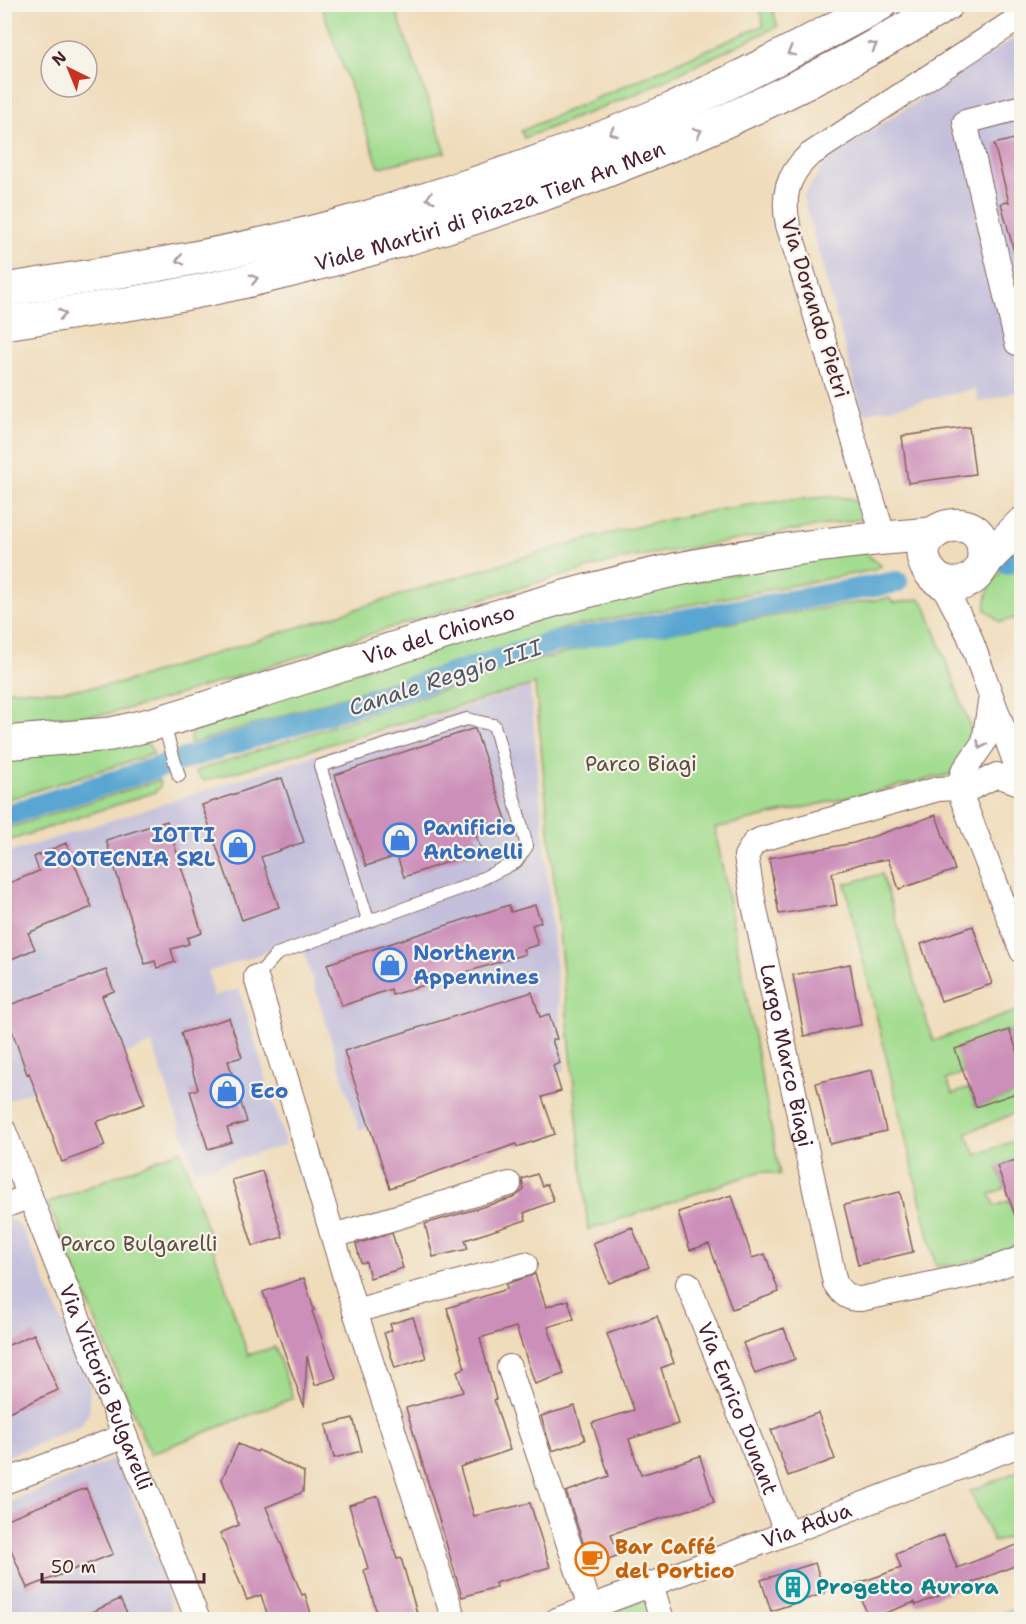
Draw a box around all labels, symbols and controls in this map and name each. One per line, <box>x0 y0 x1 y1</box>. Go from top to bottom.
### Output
north arrow <box>39 39 99 99</box>
one-way arrow <box>867 42 877 53</box>
one-way arrow <box>787 45 798 56</box>
text: N <box>47 46 71 70</box>
one-way arrow <box>609 125 620 137</box>
one-way arrow <box>691 127 702 139</box>
street label: Viale Martiri di Piazza Tien An Men <box>312 135 669 278</box>
one-way arrow <box>425 191 436 203</box>
street label: Via Dorando Pietri <box>774 215 856 401</box>
one-way arrow <box>175 253 185 266</box>
one-way arrow <box>249 273 259 286</box>
one-way arrow <box>58 309 67 321</box>
street label: Via del Chionso <box>359 598 518 672</box>
water label: Canale Reggio III <box>345 632 547 722</box>
one-way arrow <box>976 739 988 750</box>
park label: Parco Biagi <box>585 750 697 778</box>
place label: Panificio Antonelli <box>423 814 523 866</box>
place label: IOTTI ZOOTECNIA SRL <box>44 821 215 873</box>
shop icon: Panificio Antonelli <box>382 822 418 858</box>
shop icon: IOTTI ZOOTECNIA SRL <box>220 829 256 865</box>
place label: Northern Appennines <box>413 939 539 991</box>
shop icon: Northern Appennines <box>372 947 408 983</box>
street label: Largo Marco Biagi <box>753 961 820 1150</box>
shop icon: Eco <box>209 1073 245 1109</box>
place label: Eco <box>250 1077 288 1105</box>
park label: Parco Bulgarelli <box>60 1230 218 1258</box>
street label: Via Vittorio Bulgarelli <box>52 1280 159 1495</box>
street label: Via Enrico Dunant <box>691 1318 784 1499</box>
street label: Via Adua <box>758 1496 855 1555</box>
place label: Bar Caffé del Portico <box>615 1533 735 1585</box>
cafe icon: Bar Caffé del Portico <box>574 1541 610 1577</box>
scale bar <box>42 1546 204 1584</box>
text: 50 m <box>51 1555 96 1579</box>
building icon: Progetto Aurora <box>775 1569 811 1605</box>
place label: Progetto Aurora <box>816 1573 999 1601</box>

